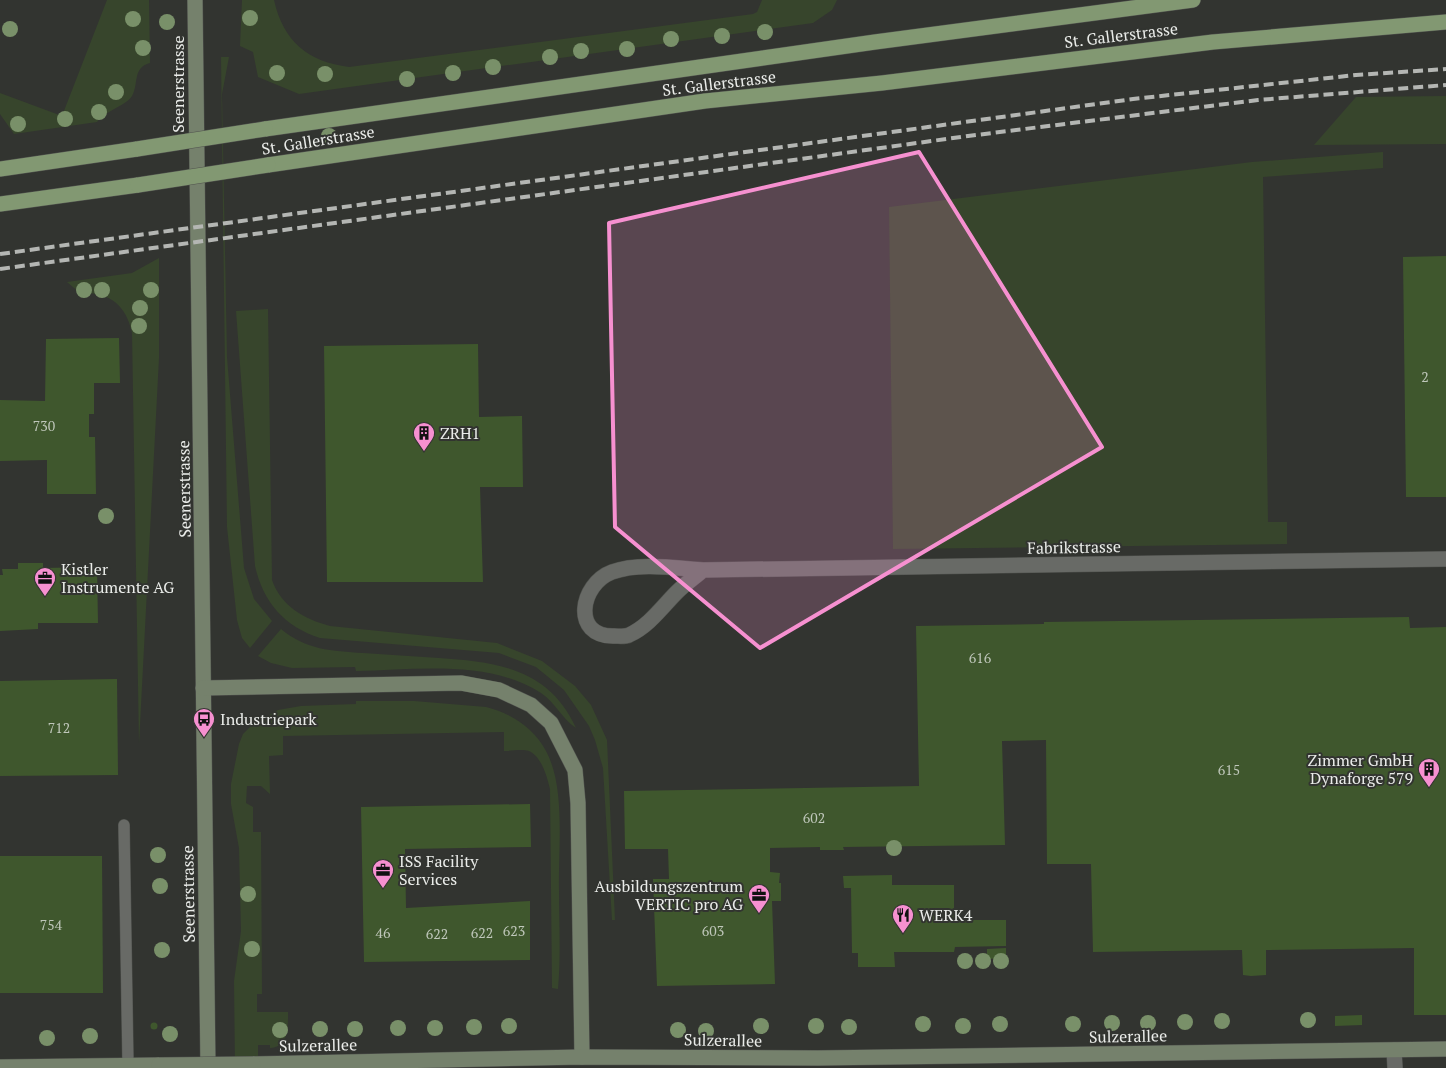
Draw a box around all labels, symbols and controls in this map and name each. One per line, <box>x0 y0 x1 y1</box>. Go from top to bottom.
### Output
street label: St. Gallerstrasse <box>1063 17 1179 53</box>
street label: Seenerstrasse <box>167 35 189 133</box>
street label: St. Gallerstrasse <box>661 65 777 101</box>
street label: St. Gallerstrasse <box>260 120 376 160</box>
house number: 2 <box>1421 367 1429 386</box>
house number: 730 <box>33 416 55 435</box>
building icon: ZRH1 <box>412 421 436 452</box>
place label: ZRH1 <box>440 422 480 444</box>
street label: Seenerstrasse <box>172 440 196 538</box>
street label: Fabrikstrasse <box>1027 535 1121 559</box>
place label: Kistler Instrumente AG <box>61 558 174 598</box>
office icon: Kistler Instrumente AG <box>33 566 57 597</box>
house number: 616 <box>969 648 992 667</box>
bus stop icon: Industriepark <box>192 707 216 738</box>
place label: Industriepark <box>220 708 317 730</box>
house number: 712 <box>48 718 70 737</box>
place label: Zimmer GmbH Dynaforge 579 <box>1308 749 1413 789</box>
building icon: Zimmer GmbH Dynaforge 579 <box>1417 757 1441 788</box>
house number: 615 <box>1218 760 1240 779</box>
house number: 602 <box>803 808 825 827</box>
street label: Seenerstrasse <box>176 845 200 943</box>
place label: ISS Facility Services <box>399 850 479 890</box>
office icon: ISS Facility Services <box>371 858 395 889</box>
place label: Ausbildungszentrum VERTIC pro AG <box>594 875 743 915</box>
office icon: Ausbildungszentrum VERTIC pro AG <box>747 883 771 914</box>
restaurant icon: WERK4 <box>891 903 915 934</box>
place label: WERK4 <box>919 904 973 926</box>
house number: 754 <box>40 915 63 934</box>
house number: 623 <box>503 921 525 940</box>
house number: 603 <box>702 921 724 940</box>
house number: 46 <box>376 923 391 942</box>
house number: 622 <box>471 923 493 942</box>
house number: 622 <box>426 924 448 943</box>
street label: Sulzerallee <box>1089 1024 1167 1048</box>
street label: Sulzerallee <box>684 1028 762 1052</box>
street label: Sulzerallee <box>279 1033 357 1057</box>

